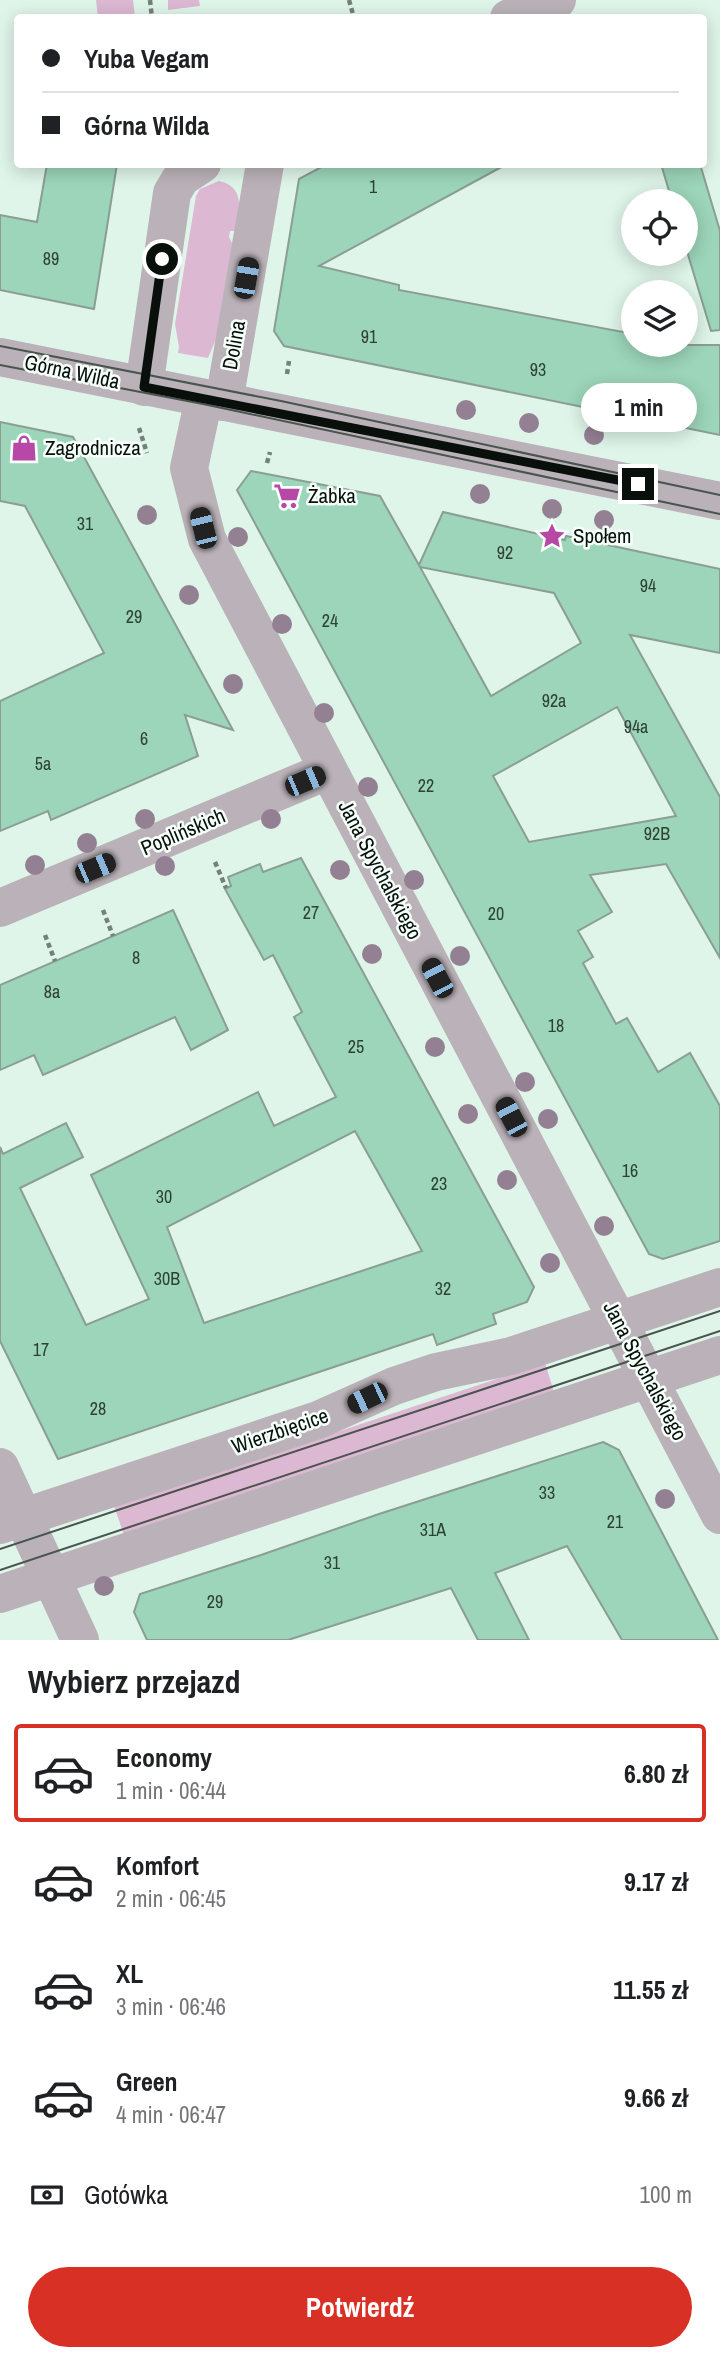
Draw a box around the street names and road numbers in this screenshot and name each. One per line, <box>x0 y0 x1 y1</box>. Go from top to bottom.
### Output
street label: Dolina <box>215 317 252 372</box>
street label: Górna Wilda <box>22 347 123 396</box>
street label: Jana Spychalskiego <box>331 795 429 945</box>
street label: Poplińskich <box>136 801 229 862</box>
street label: Jana Spychalskiego <box>596 1296 694 1446</box>
street label: Wierzbięcice <box>228 1400 332 1461</box>

